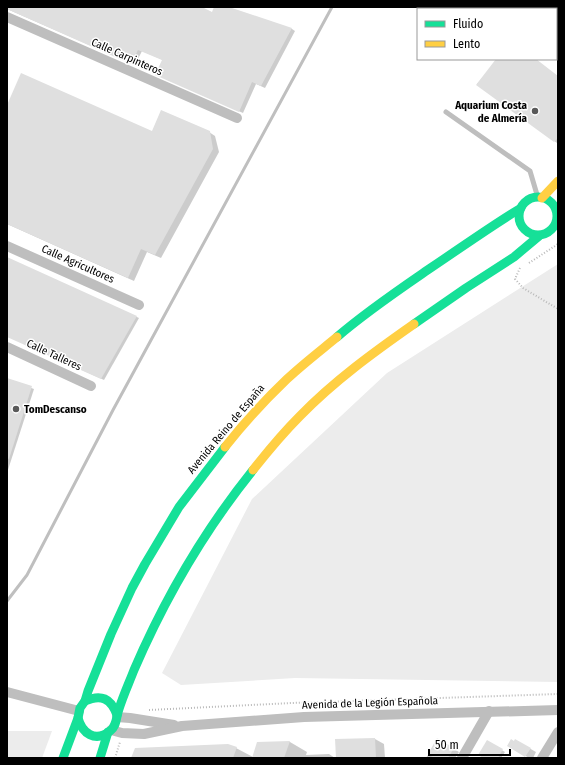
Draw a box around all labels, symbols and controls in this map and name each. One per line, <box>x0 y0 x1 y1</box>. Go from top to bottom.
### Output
legend <box>417 8 557 60</box>
text: Fluido <box>453 17 483 31</box>
street label: Calle Carpinteros <box>89 35 165 79</box>
text: Lento <box>453 37 480 51</box>
place label: Aquarium Costa de Almería <box>454 99 528 125</box>
marker: Aquarium Costa de Almería <box>530 106 540 116</box>
street label: Calle Agricultores <box>40 242 117 286</box>
street label: Calle Talleres <box>24 337 84 374</box>
street label: Avenida Reino de España <box>185 382 267 476</box>
place label: TomDescanso <box>24 403 87 416</box>
marker: TomDescanso <box>11 404 21 414</box>
street label: Avenida de la Legión Española <box>302 694 438 712</box>
scale bar <box>429 731 510 757</box>
text: 50 m <box>435 738 459 752</box>

